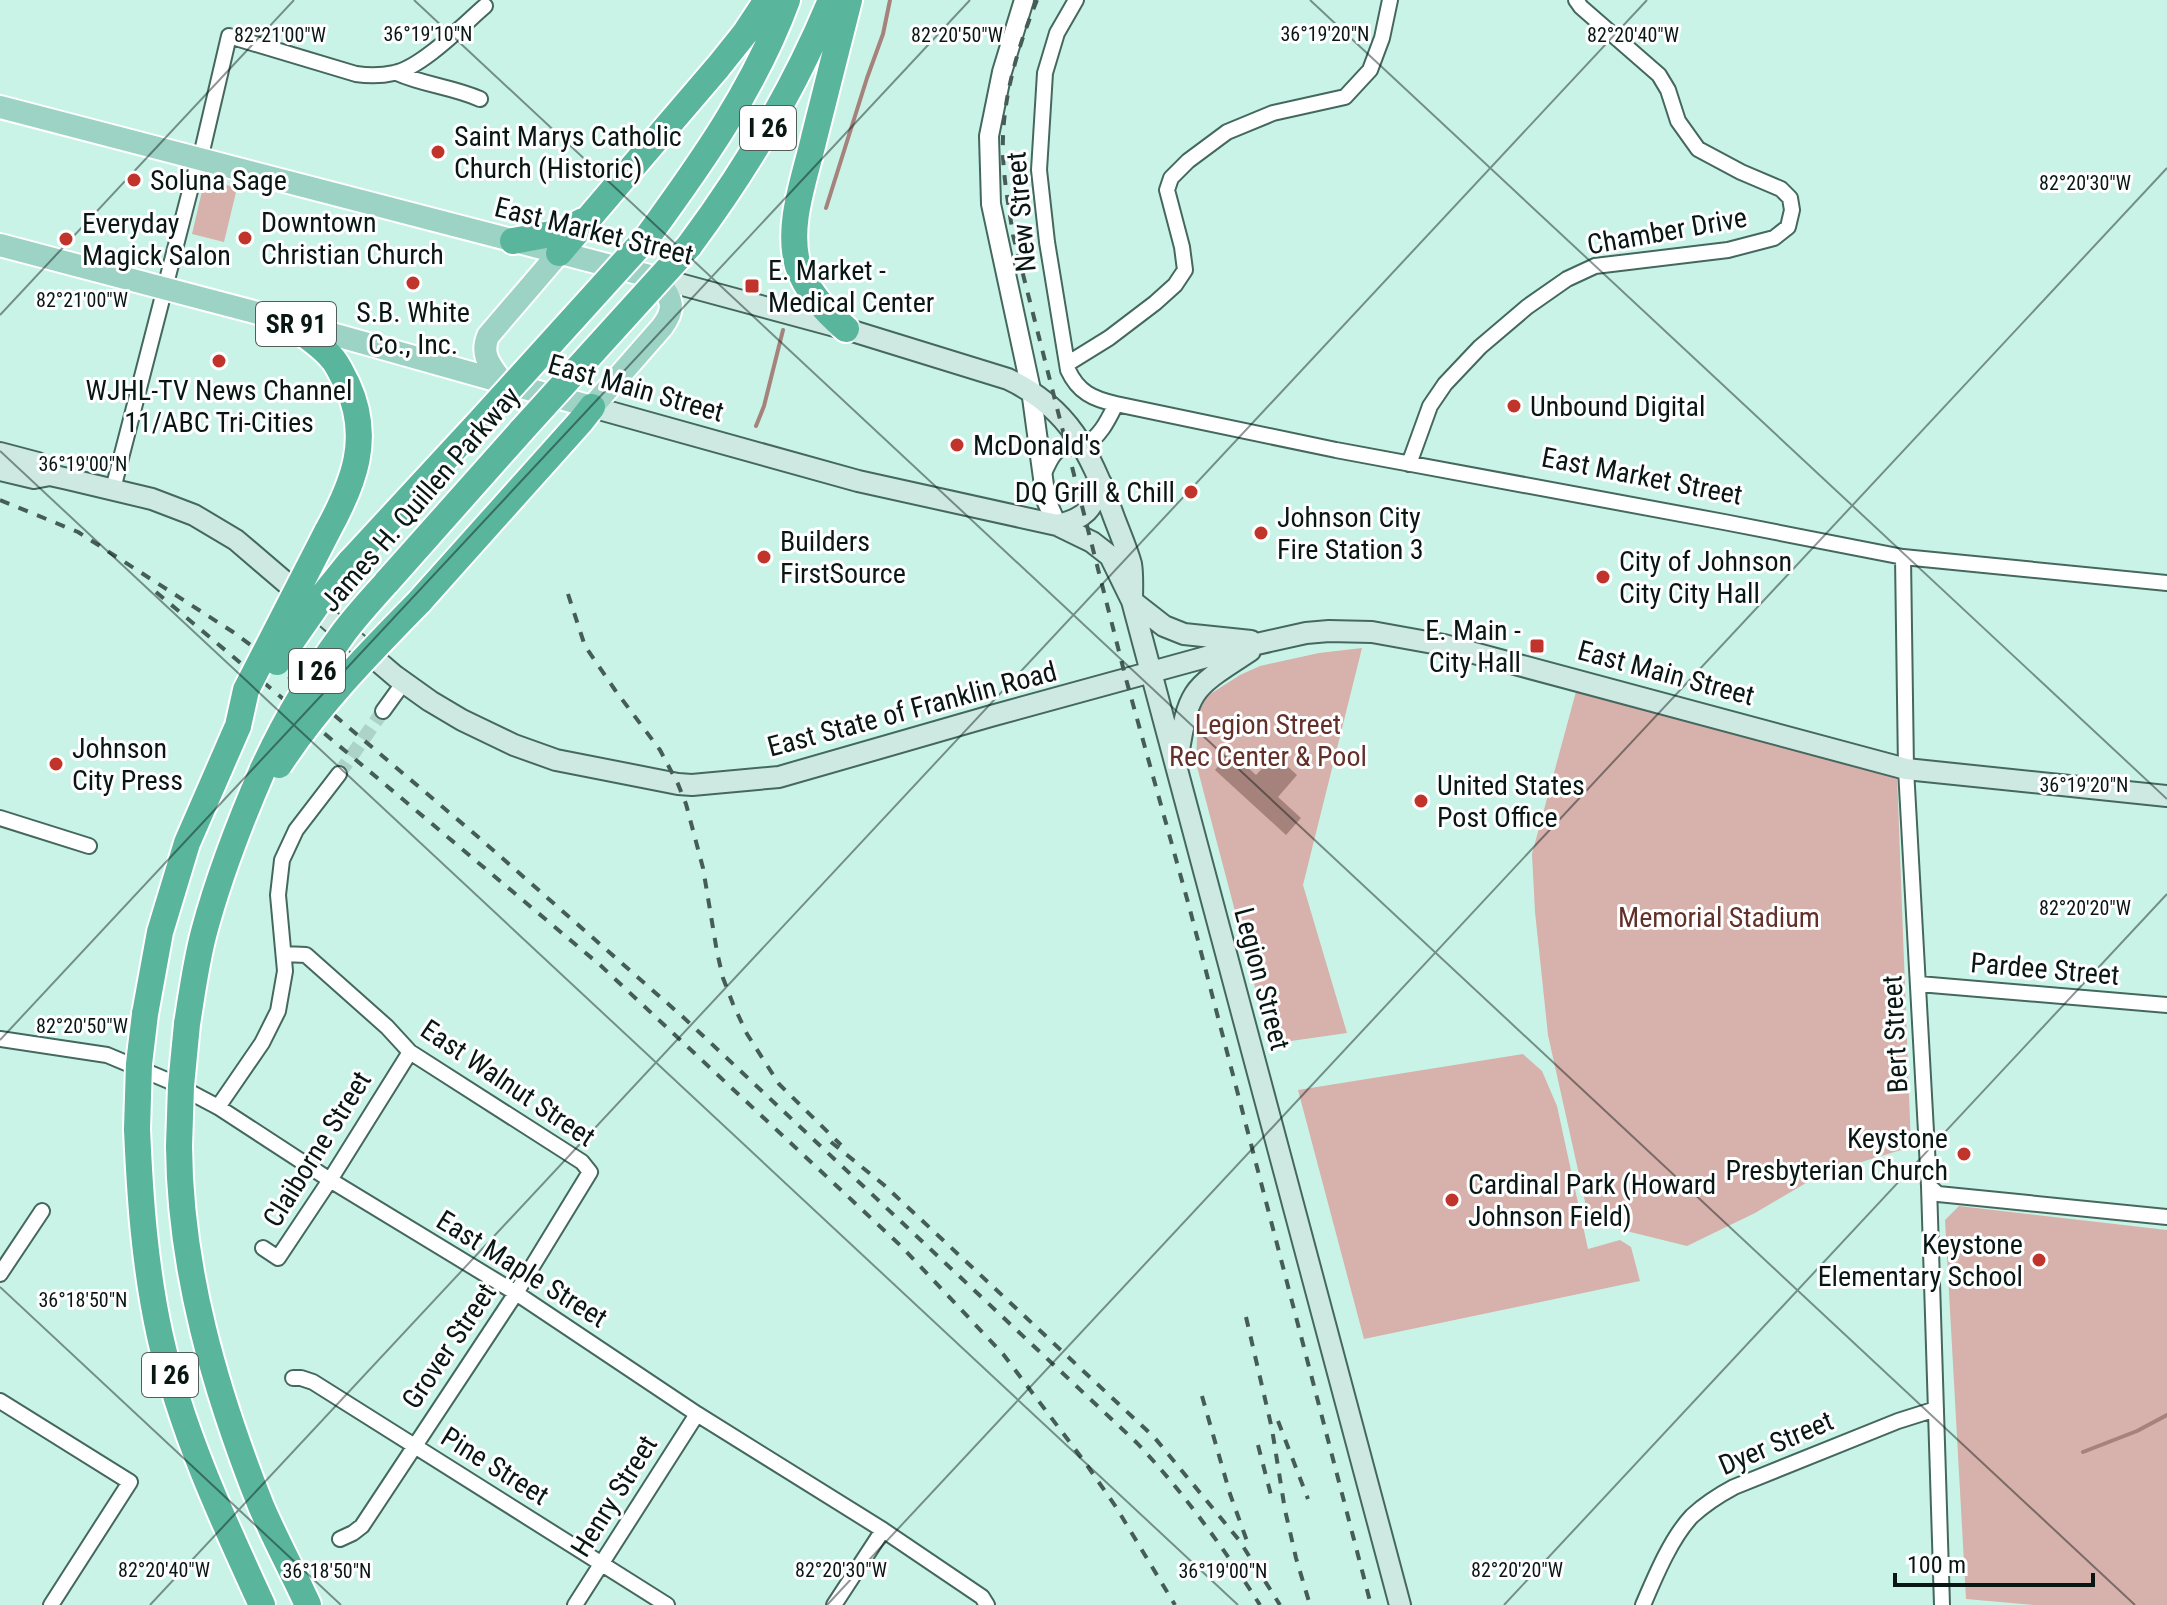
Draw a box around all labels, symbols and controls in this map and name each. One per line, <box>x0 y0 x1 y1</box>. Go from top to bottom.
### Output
text: 36°19'10"N <box>383 22 473 46</box>
text: 36°19'20"N <box>1280 22 1370 46</box>
text: 82°21'00"W <box>234 23 326 47</box>
text: 82°20'50"W <box>911 23 1003 47</box>
text: 82°20'40"W <box>1587 23 1679 47</box>
road number: I 26 <box>740 106 796 150</box>
place label: Saint Marys Catholic Church (Historic) <box>454 120 682 185</box>
marker: Saint Marys Catholic Church (Historic) <box>429 143 447 161</box>
street label: New Street <box>999 150 1043 274</box>
place label: Soluna Sage <box>150 164 287 197</box>
marker: Soluna Sage <box>125 171 143 189</box>
text: 82°20'30"W <box>2039 171 2131 195</box>
street label: East Market Street <box>491 190 697 272</box>
street label: Chamber Drive <box>1585 201 1749 261</box>
place label: Downtown Christian Church <box>261 206 444 271</box>
place label: Everyday Magick Salon <box>82 207 231 272</box>
marker: Downtown Christian Church <box>236 229 254 247</box>
marker: Everyday Magick Salon <box>57 230 75 248</box>
place label: E. Market - Medical Center <box>768 254 934 319</box>
marker: S.B. White Co., Inc. <box>404 274 422 292</box>
marker: E. Market - Medical Center <box>743 277 761 295</box>
text: 82°21'00"W <box>36 288 128 312</box>
place label: S.B. White Co., Inc. <box>356 296 470 361</box>
road number: SR 91 <box>256 302 336 346</box>
street label: East Main Street <box>544 347 728 429</box>
marker: WJHL-TV News Channel 11/ABC Tri-Cities <box>210 352 228 370</box>
place label: WJHL-TV News Channel 11/ABC Tri-Cities <box>86 374 352 439</box>
street label: James H. Quillen Parkway <box>313 380 527 618</box>
place label: Unbound Digital <box>1530 390 1705 423</box>
marker: Unbound Digital <box>1505 397 1523 415</box>
place label: McDonald's <box>973 429 1101 462</box>
marker: McDonald's <box>948 436 966 454</box>
street label: East Market Street <box>1539 440 1745 512</box>
text: 36°19'00"N <box>38 452 128 476</box>
place label: DQ Grill & Chill <box>1015 476 1175 509</box>
marker: DQ Grill & Chill <box>1182 483 1200 501</box>
place label: Johnson City Fire Station 3 <box>1277 501 1424 566</box>
marker: Johnson City Fire Station 3 <box>1252 524 1270 542</box>
place label: Builders FirstSource <box>780 525 906 590</box>
place label: City of Johnson City City Hall <box>1619 545 1792 610</box>
marker: Builders FirstSource <box>755 548 773 566</box>
marker: City of Johnson City City Hall <box>1594 568 1612 586</box>
place label: E. Main - City Hall <box>1425 614 1521 679</box>
street label: East Main Street <box>1574 634 1758 712</box>
marker: E. Main - City Hall <box>1528 637 1546 655</box>
road number: I 26 <box>289 649 345 693</box>
street label: East State of Franklin Road <box>764 655 1060 763</box>
park label: Legion Street Rec Center & Pool <box>1169 708 1367 773</box>
place label: Johnson City Press <box>72 732 183 797</box>
marker: Johnson City Press <box>47 755 65 773</box>
place label: United States Post Office <box>1437 769 1585 834</box>
text: 36°19'20"N <box>2039 773 2129 797</box>
marker: United States Post Office <box>1412 792 1430 810</box>
text: 82°20'20"W <box>2039 896 2131 920</box>
park label: Memorial Stadium <box>1618 901 1820 934</box>
street label: Legion Street <box>1227 904 1297 1054</box>
street label: Pardee Street <box>1969 946 2121 992</box>
street label: Bert Street <box>1875 974 1915 1094</box>
street label: East Walnut Street <box>415 1013 601 1153</box>
text: 82°20'50"W <box>36 1014 128 1038</box>
street label: Claiborne Street <box>256 1065 378 1233</box>
place label: Keystone Presbyterian Church <box>1726 1122 1948 1187</box>
marker: Keystone Presbyterian Church <box>1955 1145 1973 1163</box>
place label: Cardinal Park (Howard Johnson Field) <box>1468 1168 1716 1233</box>
marker: Cardinal Park (Howard Johnson Field) <box>1443 1191 1461 1209</box>
street label: East Maple Street <box>431 1203 613 1335</box>
place label: Keystone Elementary School <box>1818 1228 2023 1293</box>
marker: Keystone Elementary School <box>2030 1251 2048 1269</box>
street label: Grover Street <box>395 1277 503 1415</box>
text: 36°18'50"N <box>38 1288 128 1312</box>
road number: I 26 <box>142 1353 198 1397</box>
street label: Dyer Street <box>1714 1404 1838 1482</box>
street label: Pine Street <box>435 1420 555 1512</box>
street label: Henry Street <box>564 1429 664 1563</box>
scale bar <box>1895 1537 2093 1587</box>
text: 100 m <box>1907 1551 1966 1579</box>
text: 82°20'40"W <box>118 1558 210 1582</box>
text: 82°20'30"W <box>795 1558 887 1582</box>
text: 82°20'20"W <box>1471 1558 1563 1582</box>
text: 36°18'50"N <box>282 1559 372 1583</box>
text: 36°19'00"N <box>1178 1559 1268 1583</box>

